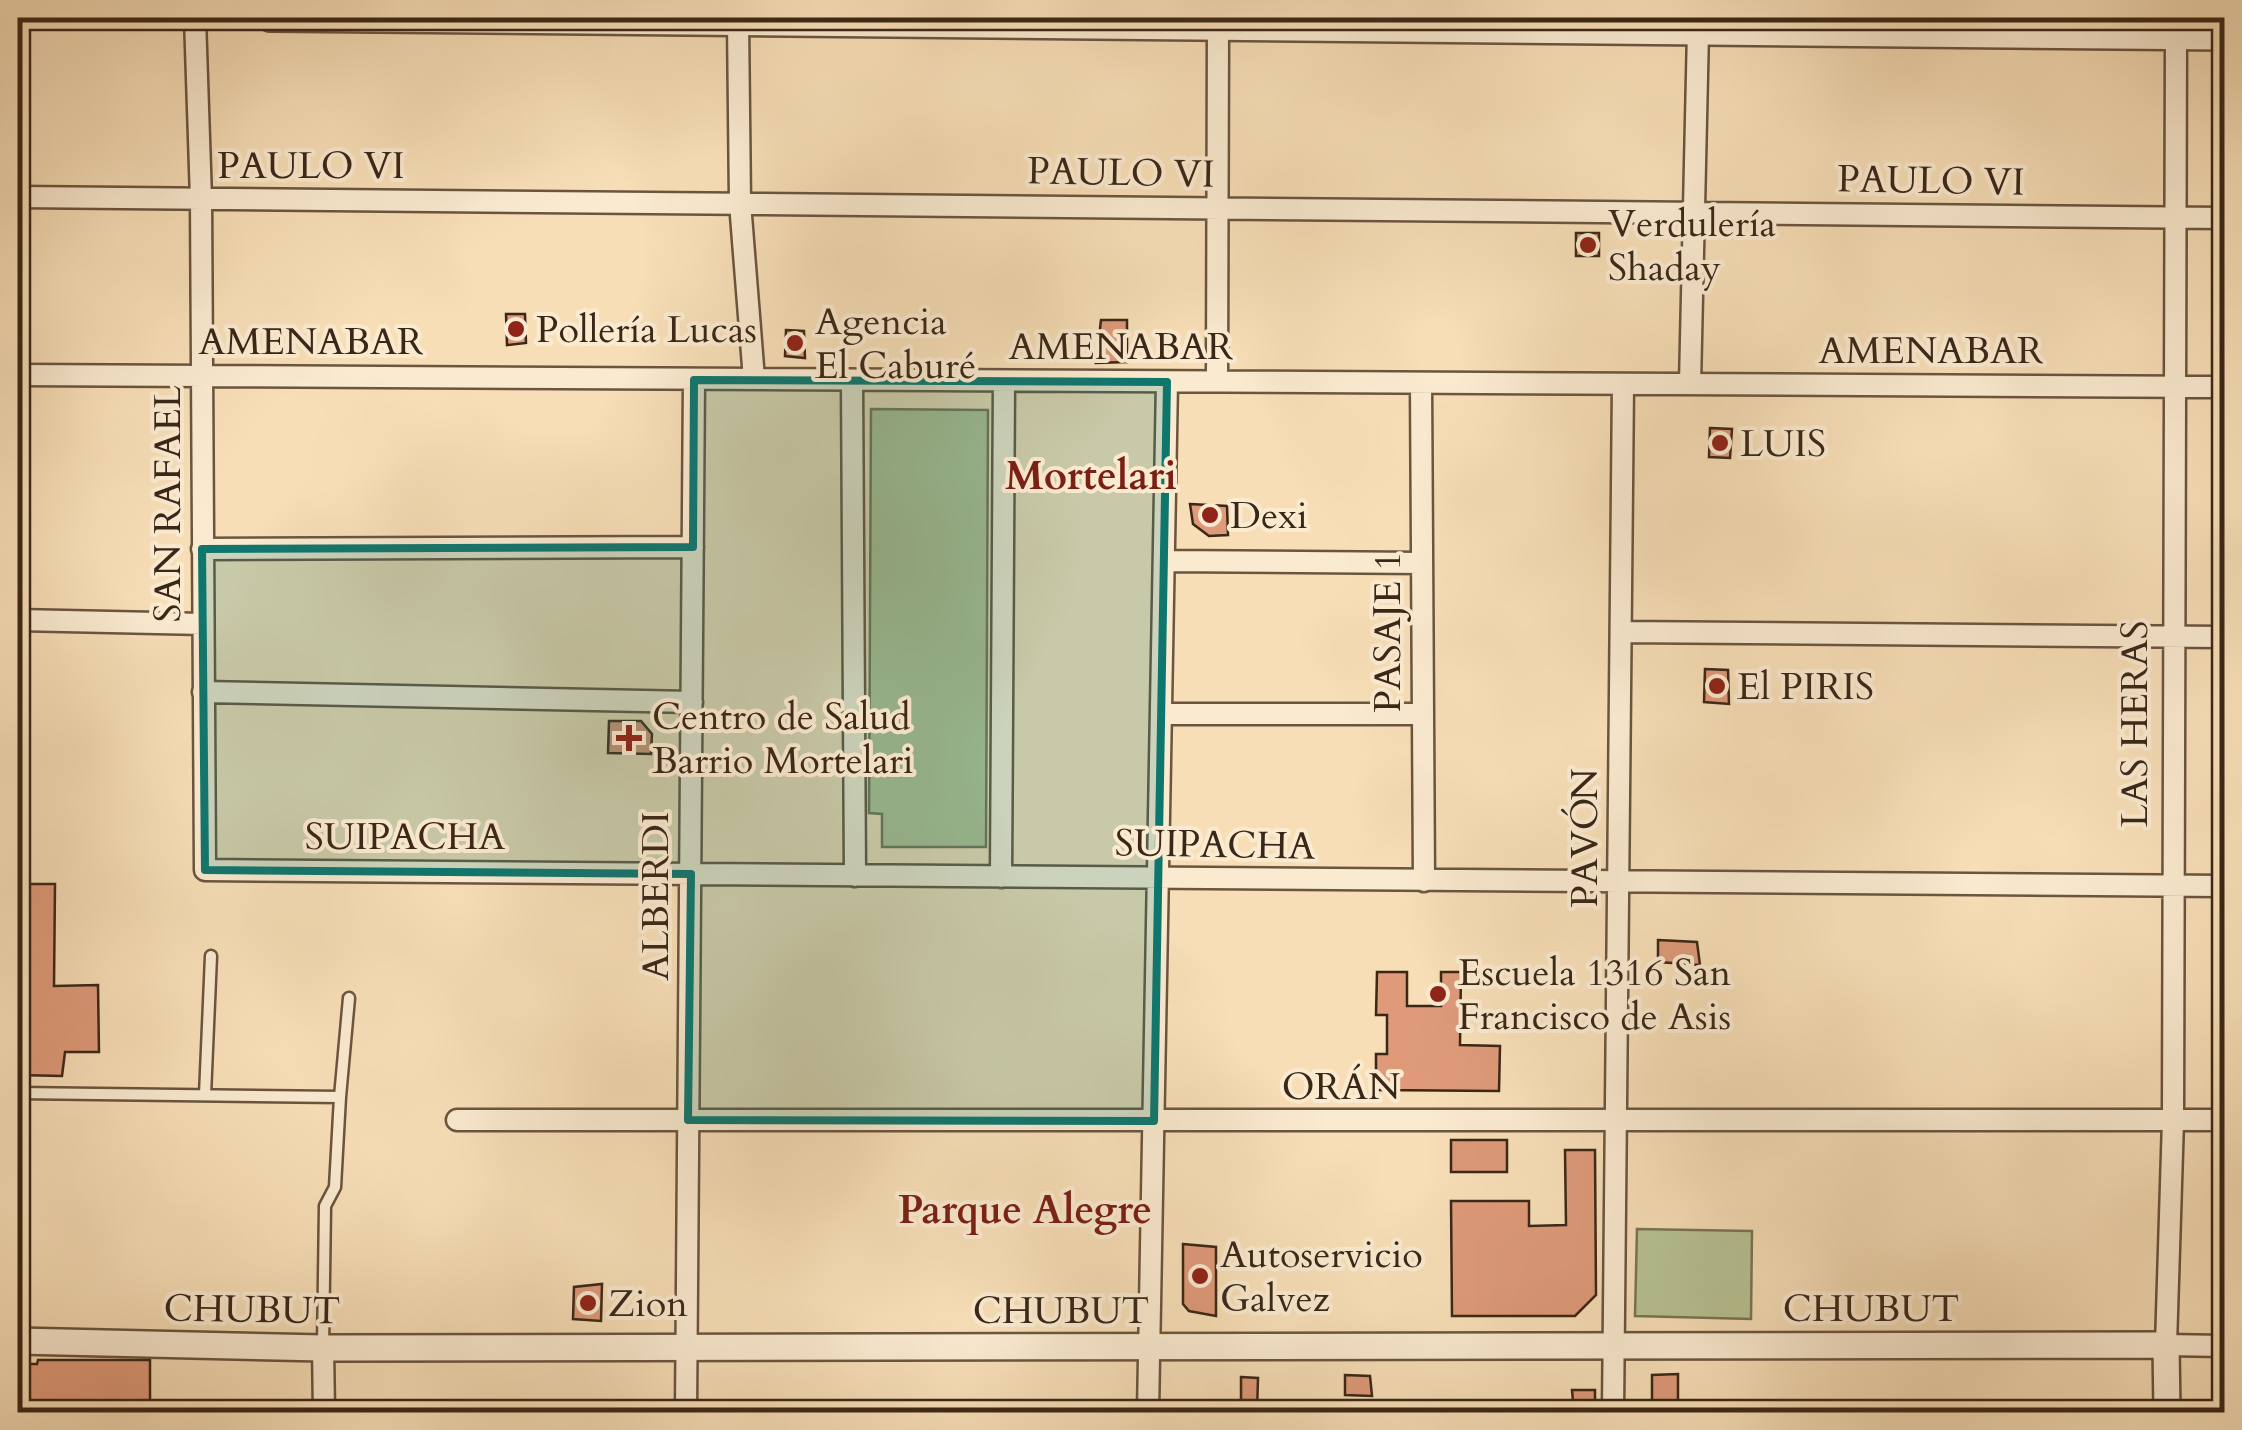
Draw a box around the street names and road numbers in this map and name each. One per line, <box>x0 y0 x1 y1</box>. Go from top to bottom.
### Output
street label: PAULO VI <box>217 140 405 192</box>
street label: PAULO VI <box>1027 145 1215 201</box>
street label: PAULO VI <box>1837 153 2025 209</box>
street label: AMENABAR <box>199 316 424 368</box>
street label: AMENABAR <box>1009 321 1234 373</box>
street label: AMENABAR <box>1819 325 2044 377</box>
street label: SAN RAFAEL <box>142 385 194 623</box>
street label: PASAJE 1 <box>1362 551 1414 713</box>
street label: LAS HERAS <box>2109 621 2161 827</box>
street label: PAVÓN <box>1559 768 1611 908</box>
street label: SUIPACHA <box>305 811 505 863</box>
street label: ALBERDI <box>630 811 682 981</box>
street label: SUIPACHA <box>1114 817 1316 873</box>
street label: ORÁN <box>1282 1061 1400 1113</box>
street label: CHUBUT <box>163 1282 341 1338</box>
street label: CHUBUT <box>1783 1283 1959 1335</box>
street label: CHUBUT <box>973 1285 1149 1337</box>

